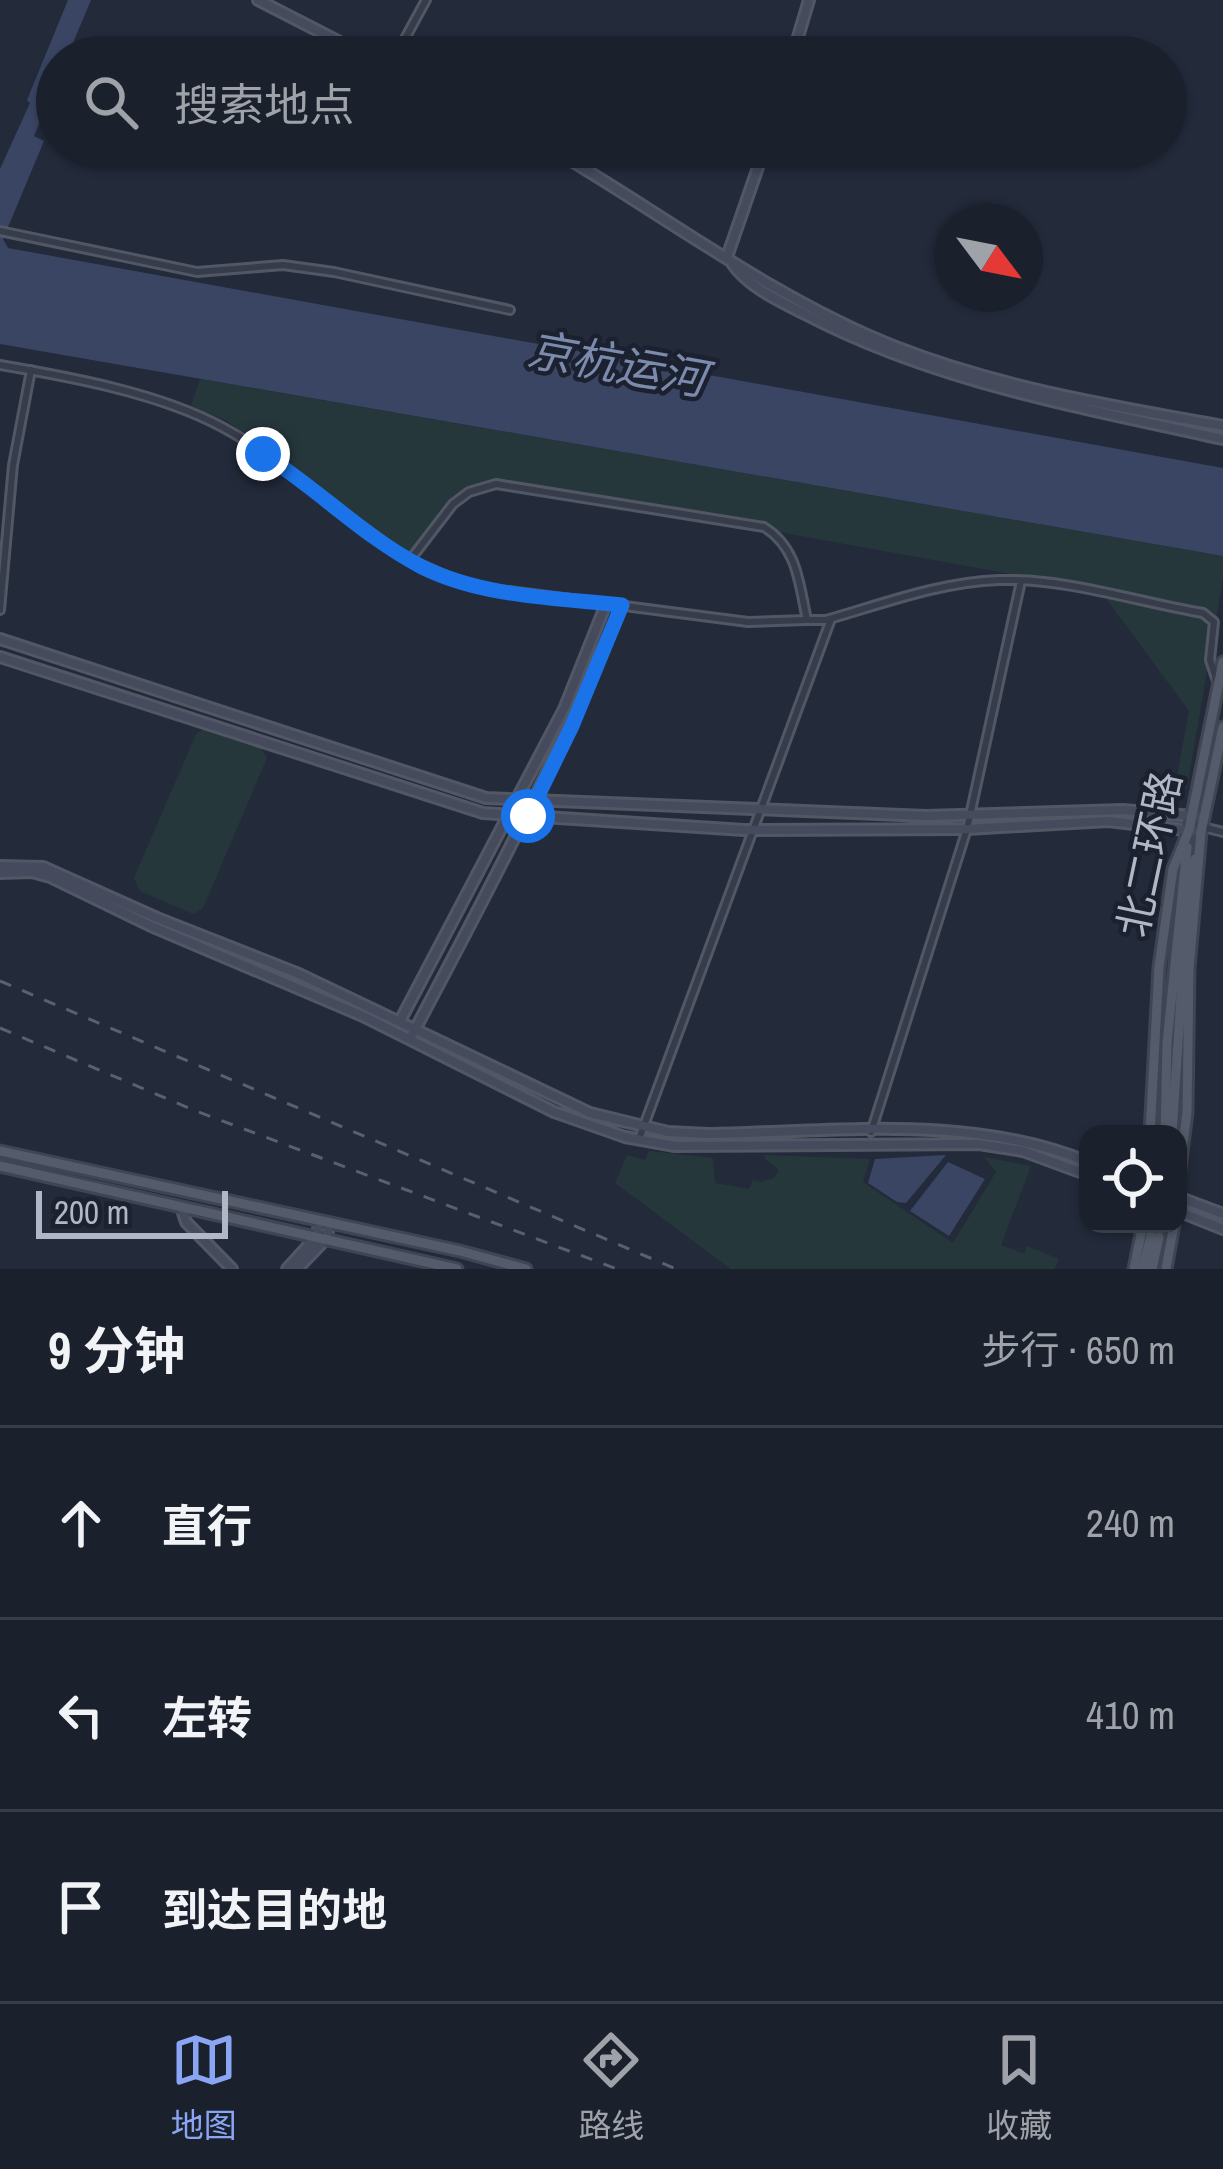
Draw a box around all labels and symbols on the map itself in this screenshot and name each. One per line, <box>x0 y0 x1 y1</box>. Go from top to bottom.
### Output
north arrow <box>935 204 1043 312</box>
water label: 京杭运河 <box>523 318 719 411</box>
route end <box>236 427 290 481</box>
street label: 北二环路 <box>1104 766 1194 942</box>
route start <box>501 789 555 843</box>
scale bar <box>36 1185 228 1238</box>

